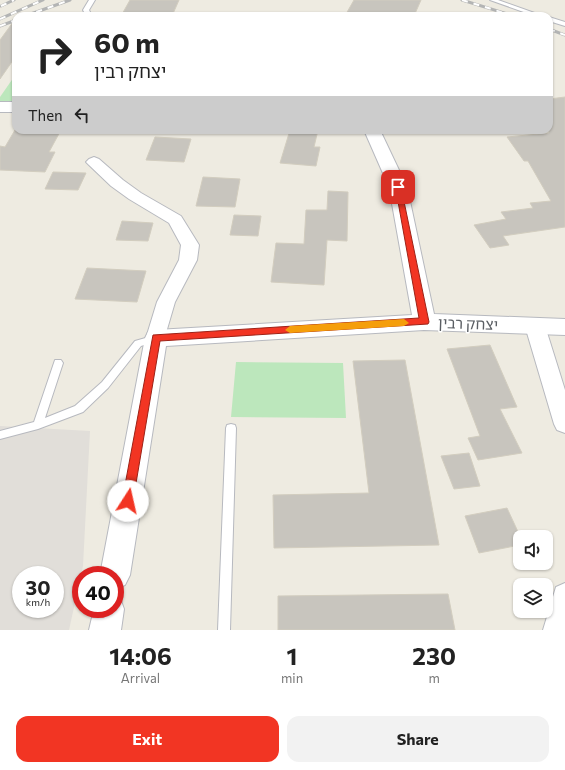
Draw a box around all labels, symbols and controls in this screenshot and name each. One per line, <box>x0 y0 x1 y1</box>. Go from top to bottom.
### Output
text: 60 m <box>94 25 160 59</box>
icon: right <box>28 28 80 80</box>
text: יצחק רבין <box>94 60 166 82</box>
icon: left <box>71 104 93 126</box>
text: Then <box>28 106 63 124</box>
pin <box>381 170 415 204</box>
icon: arrive <box>387 176 409 198</box>
street label: יצחק רבין <box>438 313 498 333</box>
position arrow <box>107 480 149 522</box>
map controls <box>513 530 553 618</box>
button: sound <box>513 530 553 570</box>
speed limit sign: 40 <box>72 566 124 618</box>
text: 30 <box>26 575 50 599</box>
button: layers <box>513 578 553 618</box>
text: km/h <box>26 596 50 608</box>
text: 14:06 <box>109 641 172 670</box>
text: 1 <box>287 641 297 670</box>
text: 230 <box>412 641 456 670</box>
text: Arrival <box>121 670 160 686</box>
text: min <box>281 670 303 686</box>
text: m <box>428 670 440 686</box>
button: Exit <box>16 716 279 762</box>
button: Share <box>287 716 549 762</box>

